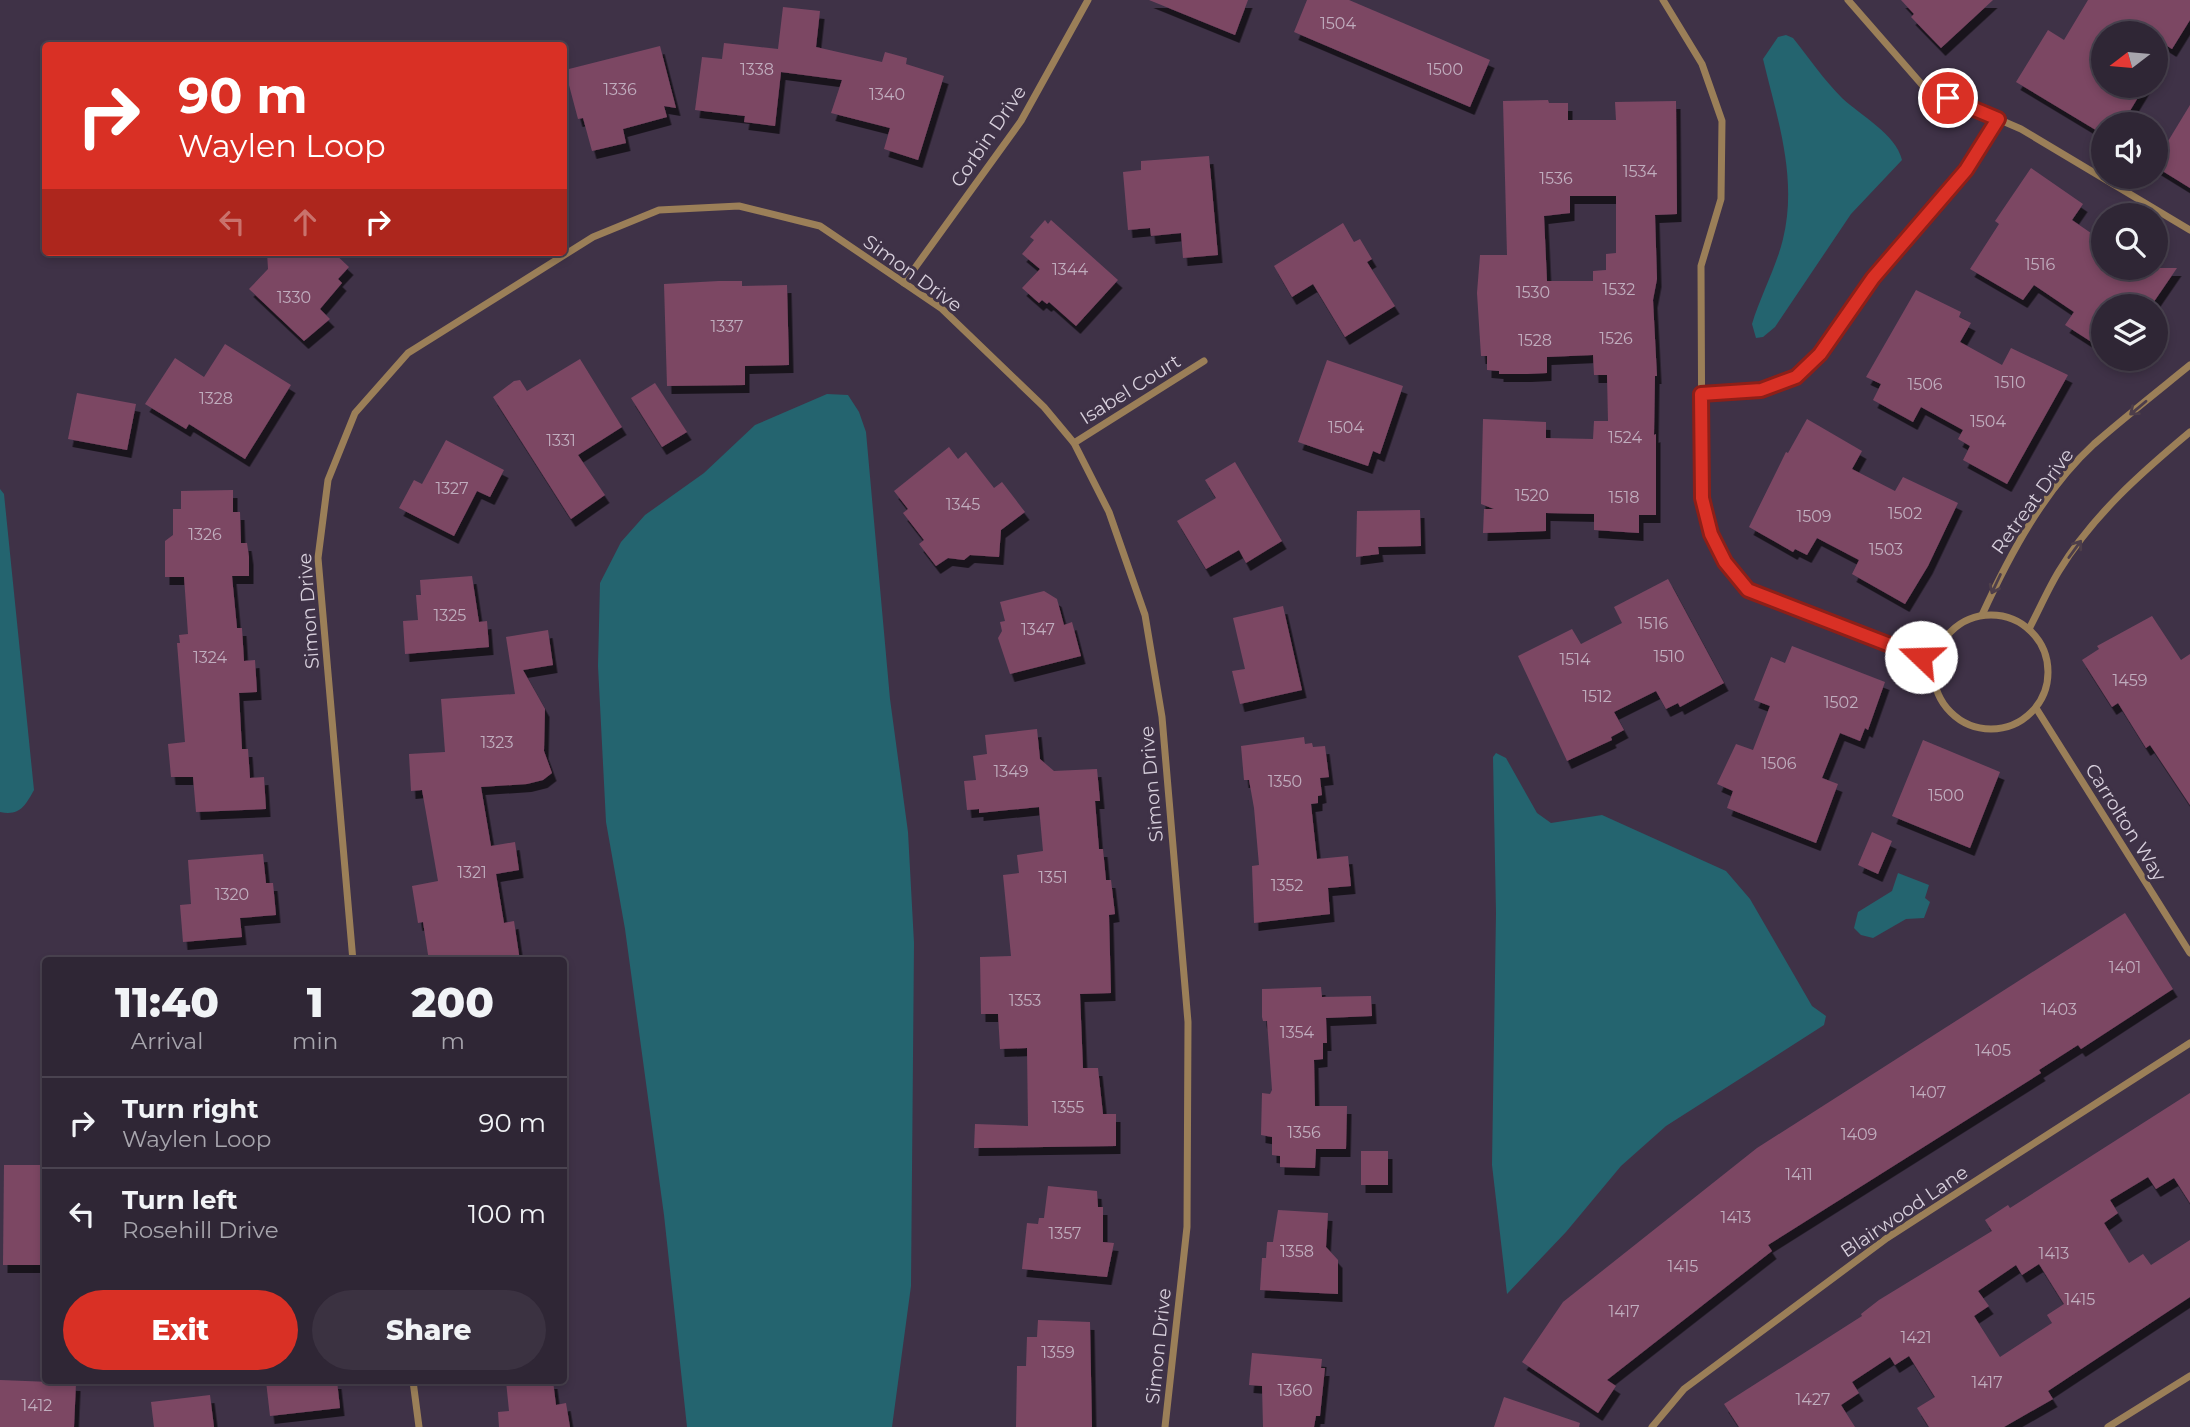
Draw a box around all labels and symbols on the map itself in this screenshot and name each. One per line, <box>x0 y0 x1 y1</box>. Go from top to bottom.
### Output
house number: 1504 <box>1320 14 1356 33</box>
north arrow <box>2091 21 2168 98</box>
house number: 1338 <box>740 60 774 79</box>
house number: 1500 <box>1427 60 1463 79</box>
pin <box>1918 68 1978 128</box>
house number: 1336 <box>603 80 637 99</box>
street label: Corbin Drive <box>946 81 1031 192</box>
house number: 1340 <box>869 85 905 104</box>
house number: 1534 <box>1623 162 1658 181</box>
house number: 1536 <box>1539 169 1573 188</box>
street label: Simon Drive <box>859 230 967 317</box>
house number: 1516 <box>2025 255 2055 274</box>
house number: 1344 <box>1052 260 1088 279</box>
house number: 1532 <box>1603 280 1635 299</box>
house number: 1530 <box>1516 283 1550 302</box>
house number: 1330 <box>277 288 311 307</box>
house number: 1337 <box>711 317 743 336</box>
house number: 1526 <box>1599 329 1633 348</box>
house number: 1528 <box>1518 331 1552 350</box>
street label: Isabel Court <box>1076 349 1185 429</box>
house number: 1510 <box>1994 373 2026 392</box>
house number: 1506 <box>1907 375 1943 394</box>
house number: 1328 <box>199 389 233 408</box>
one-way arrow <box>2129 401 2147 416</box>
house number: 1504 <box>1970 412 2006 431</box>
house number: 1504 <box>1328 418 1364 437</box>
house number: 1524 <box>1608 428 1642 447</box>
house number: 1331 <box>546 431 576 450</box>
street label: Retreat Drive <box>1986 444 2078 559</box>
house number: 1327 <box>435 479 469 498</box>
house number: 1520 <box>1515 486 1549 505</box>
house number: 1518 <box>1609 488 1639 507</box>
house number: 1345 <box>946 495 980 514</box>
house number: 1502 <box>1888 504 1922 523</box>
house number: 1509 <box>1796 507 1832 526</box>
house number: 1326 <box>188 525 222 544</box>
one-way arrow <box>2067 539 2082 558</box>
house number: 1503 <box>1869 540 1903 559</box>
street label: Simon Drive <box>293 552 324 670</box>
one-way arrow <box>1989 573 2002 594</box>
house number: 1325 <box>434 606 466 625</box>
house number: 1516 <box>1638 614 1668 633</box>
house number: 1347 <box>1021 620 1055 639</box>
position arrow <box>1884 620 1958 694</box>
house number: 1510 <box>1653 647 1685 666</box>
house number: 1324 <box>193 648 227 667</box>
house number: 1514 <box>1559 650 1591 669</box>
house number: 1459 <box>2112 671 2148 690</box>
house number: 1512 <box>1582 687 1612 706</box>
house number: 1502 <box>1824 693 1858 712</box>
street label: Simon Drive <box>1135 725 1168 843</box>
house number: 1323 <box>481 733 513 752</box>
house number: 1506 <box>1761 754 1797 773</box>
street label: Carrolton Way <box>2080 759 2171 886</box>
house number: 1349 <box>994 762 1029 781</box>
house number: 1350 <box>1268 772 1302 791</box>
house number: 1500 <box>1928 786 1964 805</box>
house number: 1321 <box>457 863 487 882</box>
house number: 1351 <box>1038 868 1068 887</box>
house number: 1352 <box>1271 876 1303 895</box>
house number: 1320 <box>215 885 249 904</box>
house number: 1401 <box>2109 958 2141 977</box>
house number: 1353 <box>1009 991 1041 1010</box>
house number: 1403 <box>2041 1000 2077 1019</box>
house number: 1354 <box>1280 1023 1315 1042</box>
house number: 1405 <box>1975 1041 2011 1060</box>
house number: 1407 <box>1910 1083 1946 1102</box>
house number: 1355 <box>1052 1098 1084 1117</box>
house number: 1356 <box>1287 1123 1321 1142</box>
house number: 1409 <box>1841 1125 1877 1144</box>
street label: Blairwood Lane <box>1836 1160 1972 1262</box>
house number: 1411 <box>1785 1165 1813 1184</box>
house number: 1413 <box>1721 1208 1751 1227</box>
house number: 1357 <box>1049 1224 1081 1243</box>
house number: 1358 <box>1280 1242 1314 1261</box>
house number: 1413 <box>2039 1244 2069 1263</box>
house number: 1415 <box>1668 1257 1698 1276</box>
street label: Simon Drive <box>1141 1287 1176 1405</box>
house number: 1415 <box>2065 1290 2095 1309</box>
house number: 1417 <box>1608 1302 1640 1321</box>
house number: 1421 <box>1900 1328 1932 1347</box>
house number: 1359 <box>1041 1343 1075 1362</box>
house number: 1417 <box>1971 1373 2003 1392</box>
house number: 1360 <box>1277 1381 1313 1400</box>
house number: 1427 <box>1796 1390 1830 1409</box>
house number: 1412 <box>22 1396 52 1415</box>

